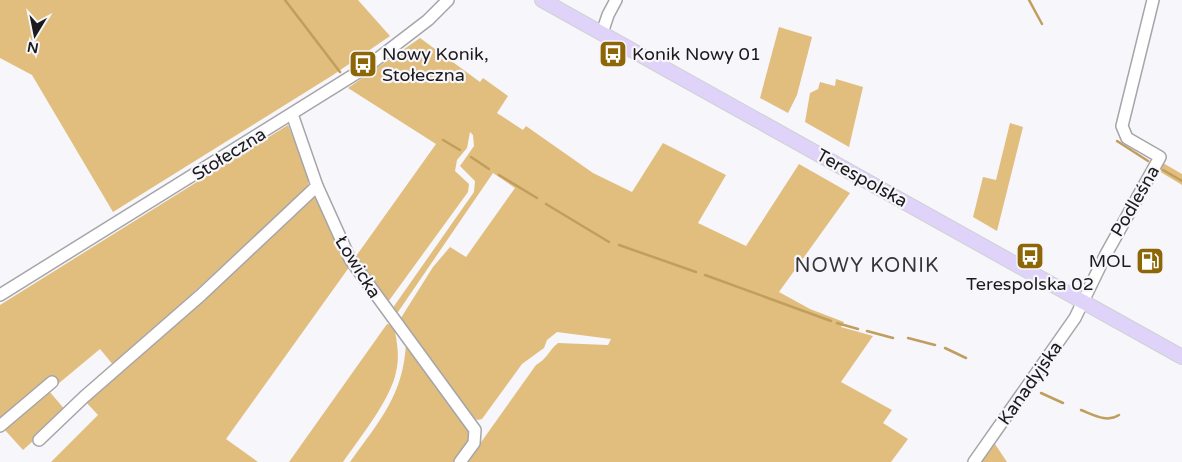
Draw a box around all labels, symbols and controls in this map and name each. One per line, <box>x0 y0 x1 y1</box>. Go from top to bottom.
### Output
north arrow <box>10 10 60 60</box>
text: N <box>26 38 40 57</box>
bus stop icon: Konik Nowy 01 <box>598 39 628 69</box>
place label: Nowy Konik, Stołeczna <box>382 43 489 86</box>
place label: Konik Nowy 01 <box>632 43 761 65</box>
bus stop icon: Nowy Konik, Stołeczna <box>348 49 378 79</box>
street label: Stołeczna <box>188 123 270 185</box>
street label: Terespolska <box>813 144 911 212</box>
street label: Podleśna <box>1106 161 1164 241</box>
street label: Łowicka <box>330 232 386 302</box>
bus stop icon: Terespolska 02 <box>1015 241 1045 271</box>
fuel station icon: MOL <box>1135 246 1165 276</box>
place label: MOL <box>1089 250 1132 272</box>
district label: NOWY KONIK <box>795 254 939 278</box>
place label: Terespolska 02 <box>966 273 1094 295</box>
street label: Kanadyjska <box>993 337 1067 429</box>

